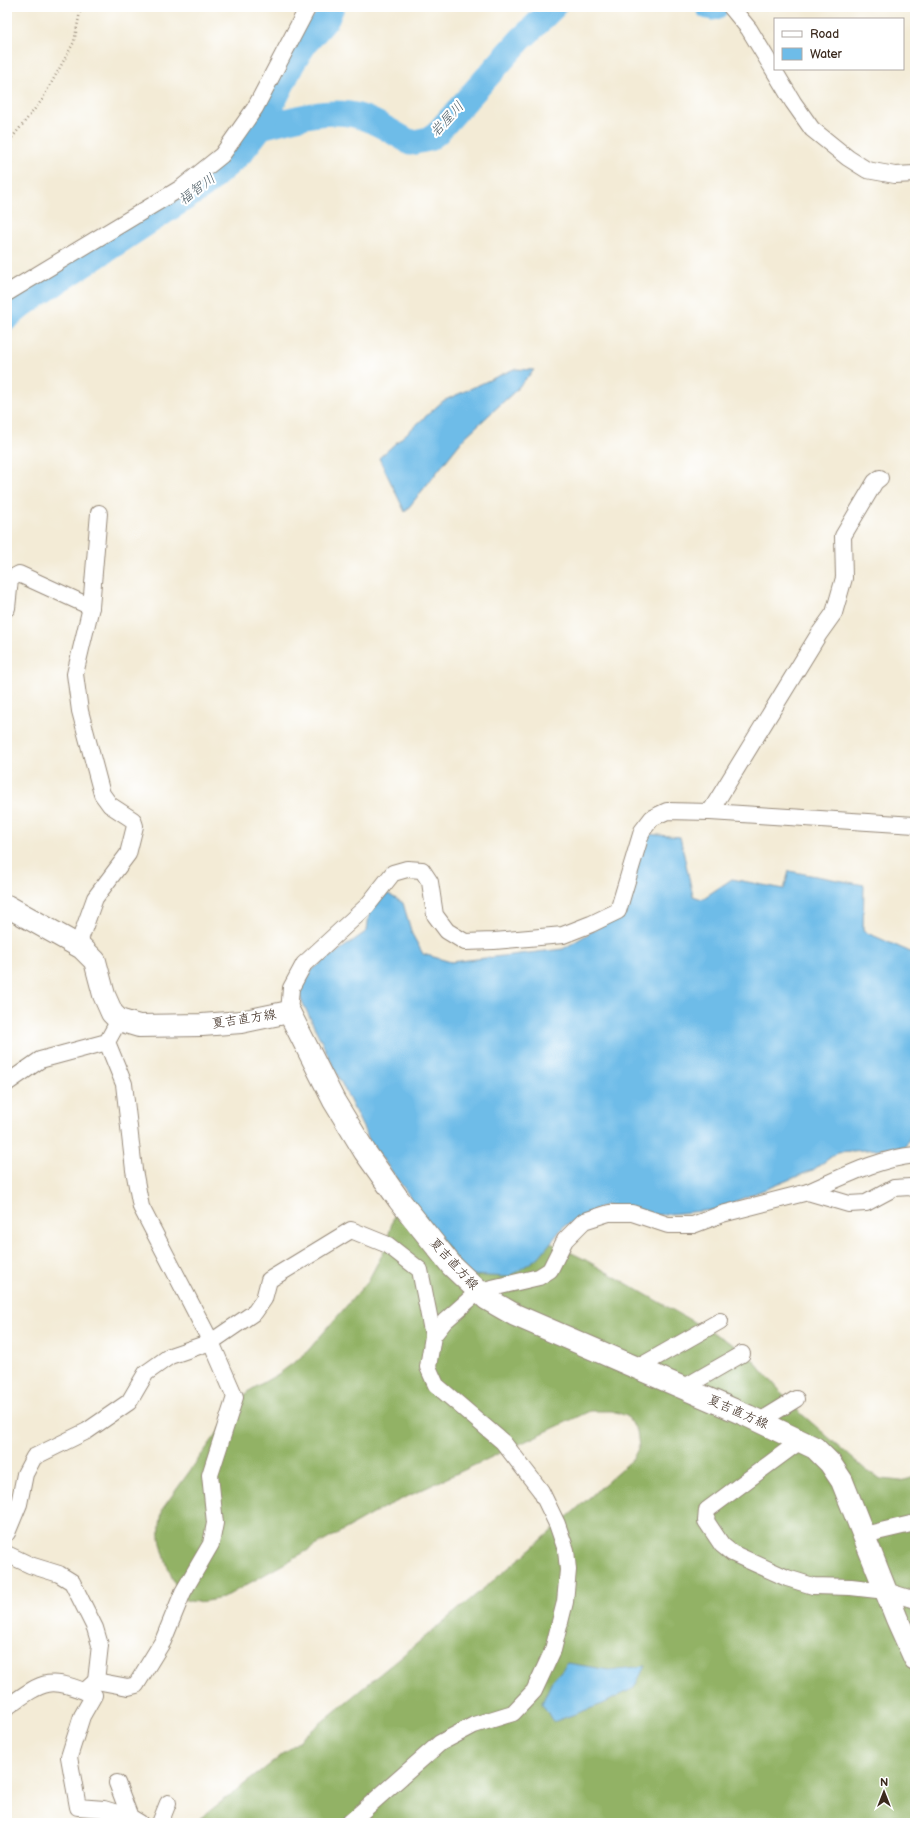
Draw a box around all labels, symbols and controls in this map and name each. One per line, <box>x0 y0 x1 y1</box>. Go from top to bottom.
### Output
legend <box>774 18 904 70</box>
text: Road <box>810 27 839 42</box>
text: Water <box>810 47 842 62</box>
water label: 岩屋川 <box>426 98 468 140</box>
water label: 福智川 <box>175 170 219 208</box>
street label: 夏吉直方線 <box>211 1006 278 1032</box>
street label: 夏吉直方線 <box>426 1235 483 1294</box>
street label: 夏吉直方線 <box>705 1391 772 1433</box>
north arrow <box>864 1772 904 1812</box>
text: N <box>880 1776 888 1789</box>

